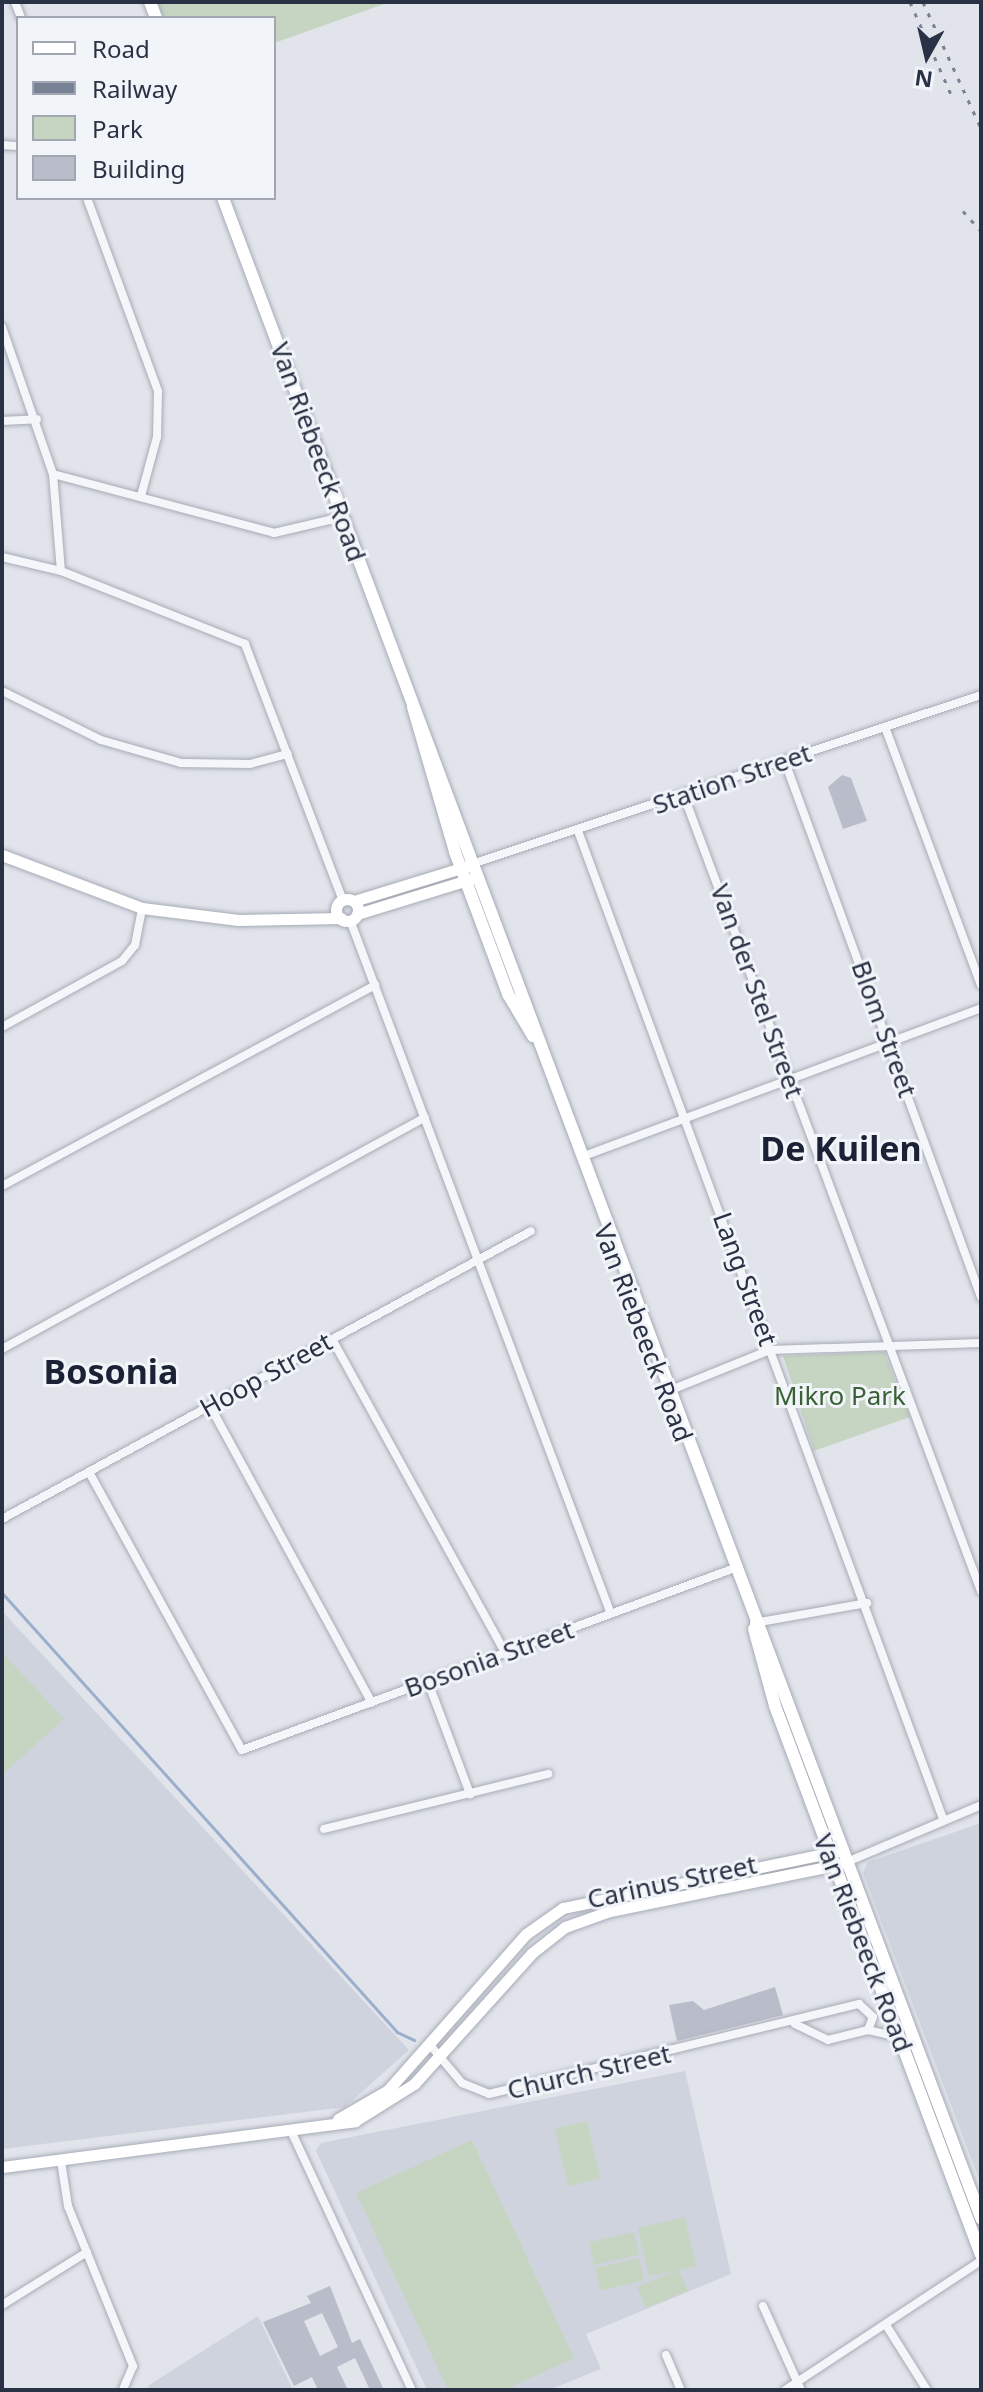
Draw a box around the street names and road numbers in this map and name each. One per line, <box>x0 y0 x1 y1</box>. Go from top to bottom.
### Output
street label: Van Riebeeck Road <box>264 338 372 566</box>
street label: Station Street <box>649 737 815 821</box>
street label: Van der Stel Street <box>704 880 810 1102</box>
street label: Blom Street <box>845 956 923 1102</box>
street label: Lang Street <box>706 1208 784 1350</box>
street label: Van Riebeeck Road <box>587 1220 699 1446</box>
street label: Hoop Street <box>195 1326 337 1424</box>
street label: Bosonia Street <box>400 1614 578 1704</box>
street label: Van Riebeeck Road <box>807 1830 919 2056</box>
street label: Carinus Street <box>584 1849 760 1915</box>
street label: Church Street <box>504 2038 674 2106</box>

